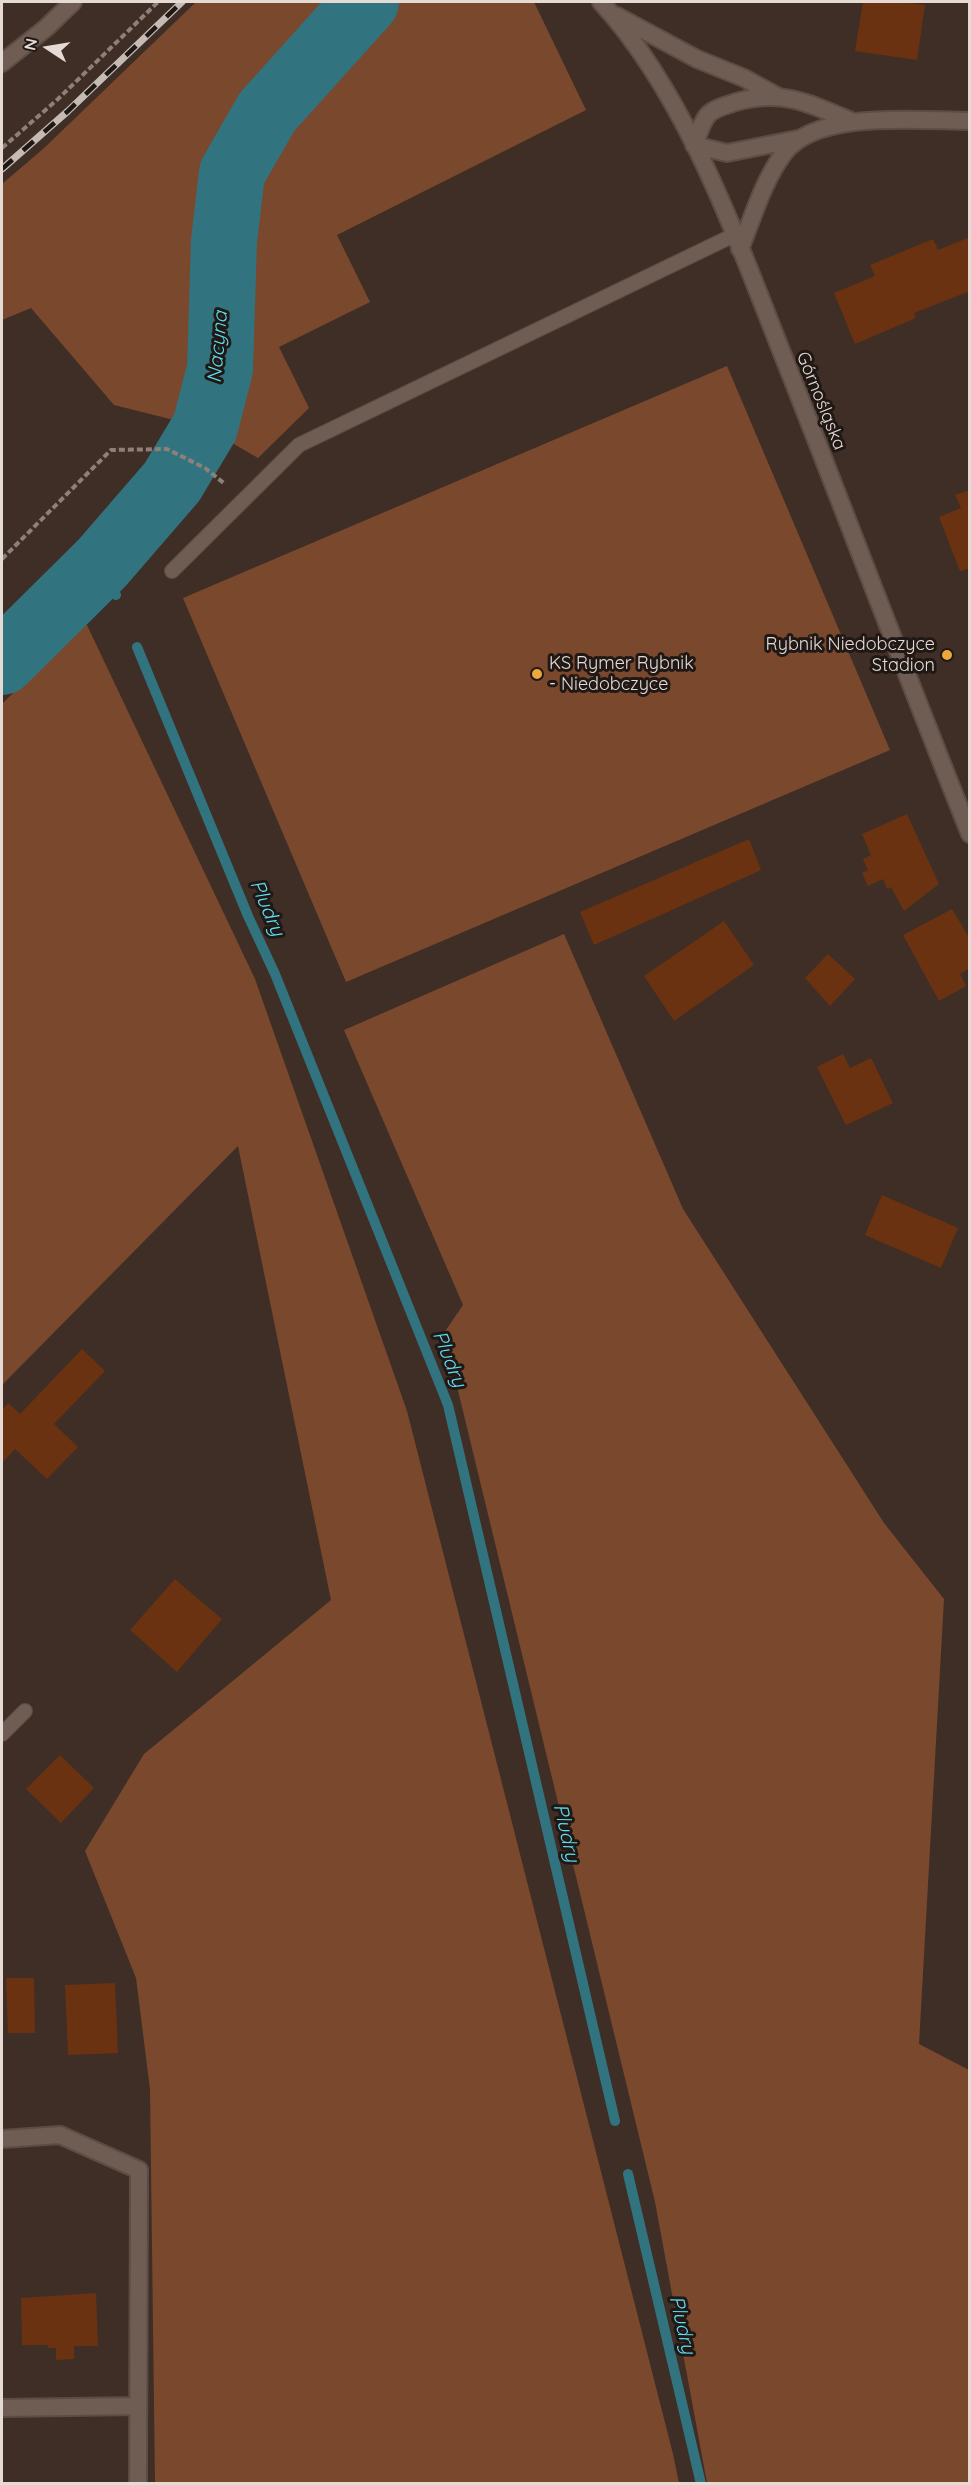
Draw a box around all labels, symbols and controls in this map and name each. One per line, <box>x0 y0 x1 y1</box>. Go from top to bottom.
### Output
north arrow <box>18 18 78 78</box>
text: N <box>19 36 41 52</box>
water label: Nacyna <box>203 310 233 384</box>
street label: Górnośląska <box>792 349 850 453</box>
place label: Rybnik Niedobczyce Stadion <box>766 634 935 676</box>
marker: Rybnik Niedobczyce Stadion <box>940 648 954 662</box>
place label: KS Rymer Rybnik - Niedobczyce <box>549 653 694 696</box>
marker: KS Rymer Rybnik - Niedobczyce <box>530 667 544 681</box>
water label: Pludry <box>244 876 290 940</box>
water label: Pludry <box>427 1327 471 1391</box>
water label: Pludry <box>548 1802 584 1864</box>
water label: Pludry <box>664 2294 700 2356</box>

